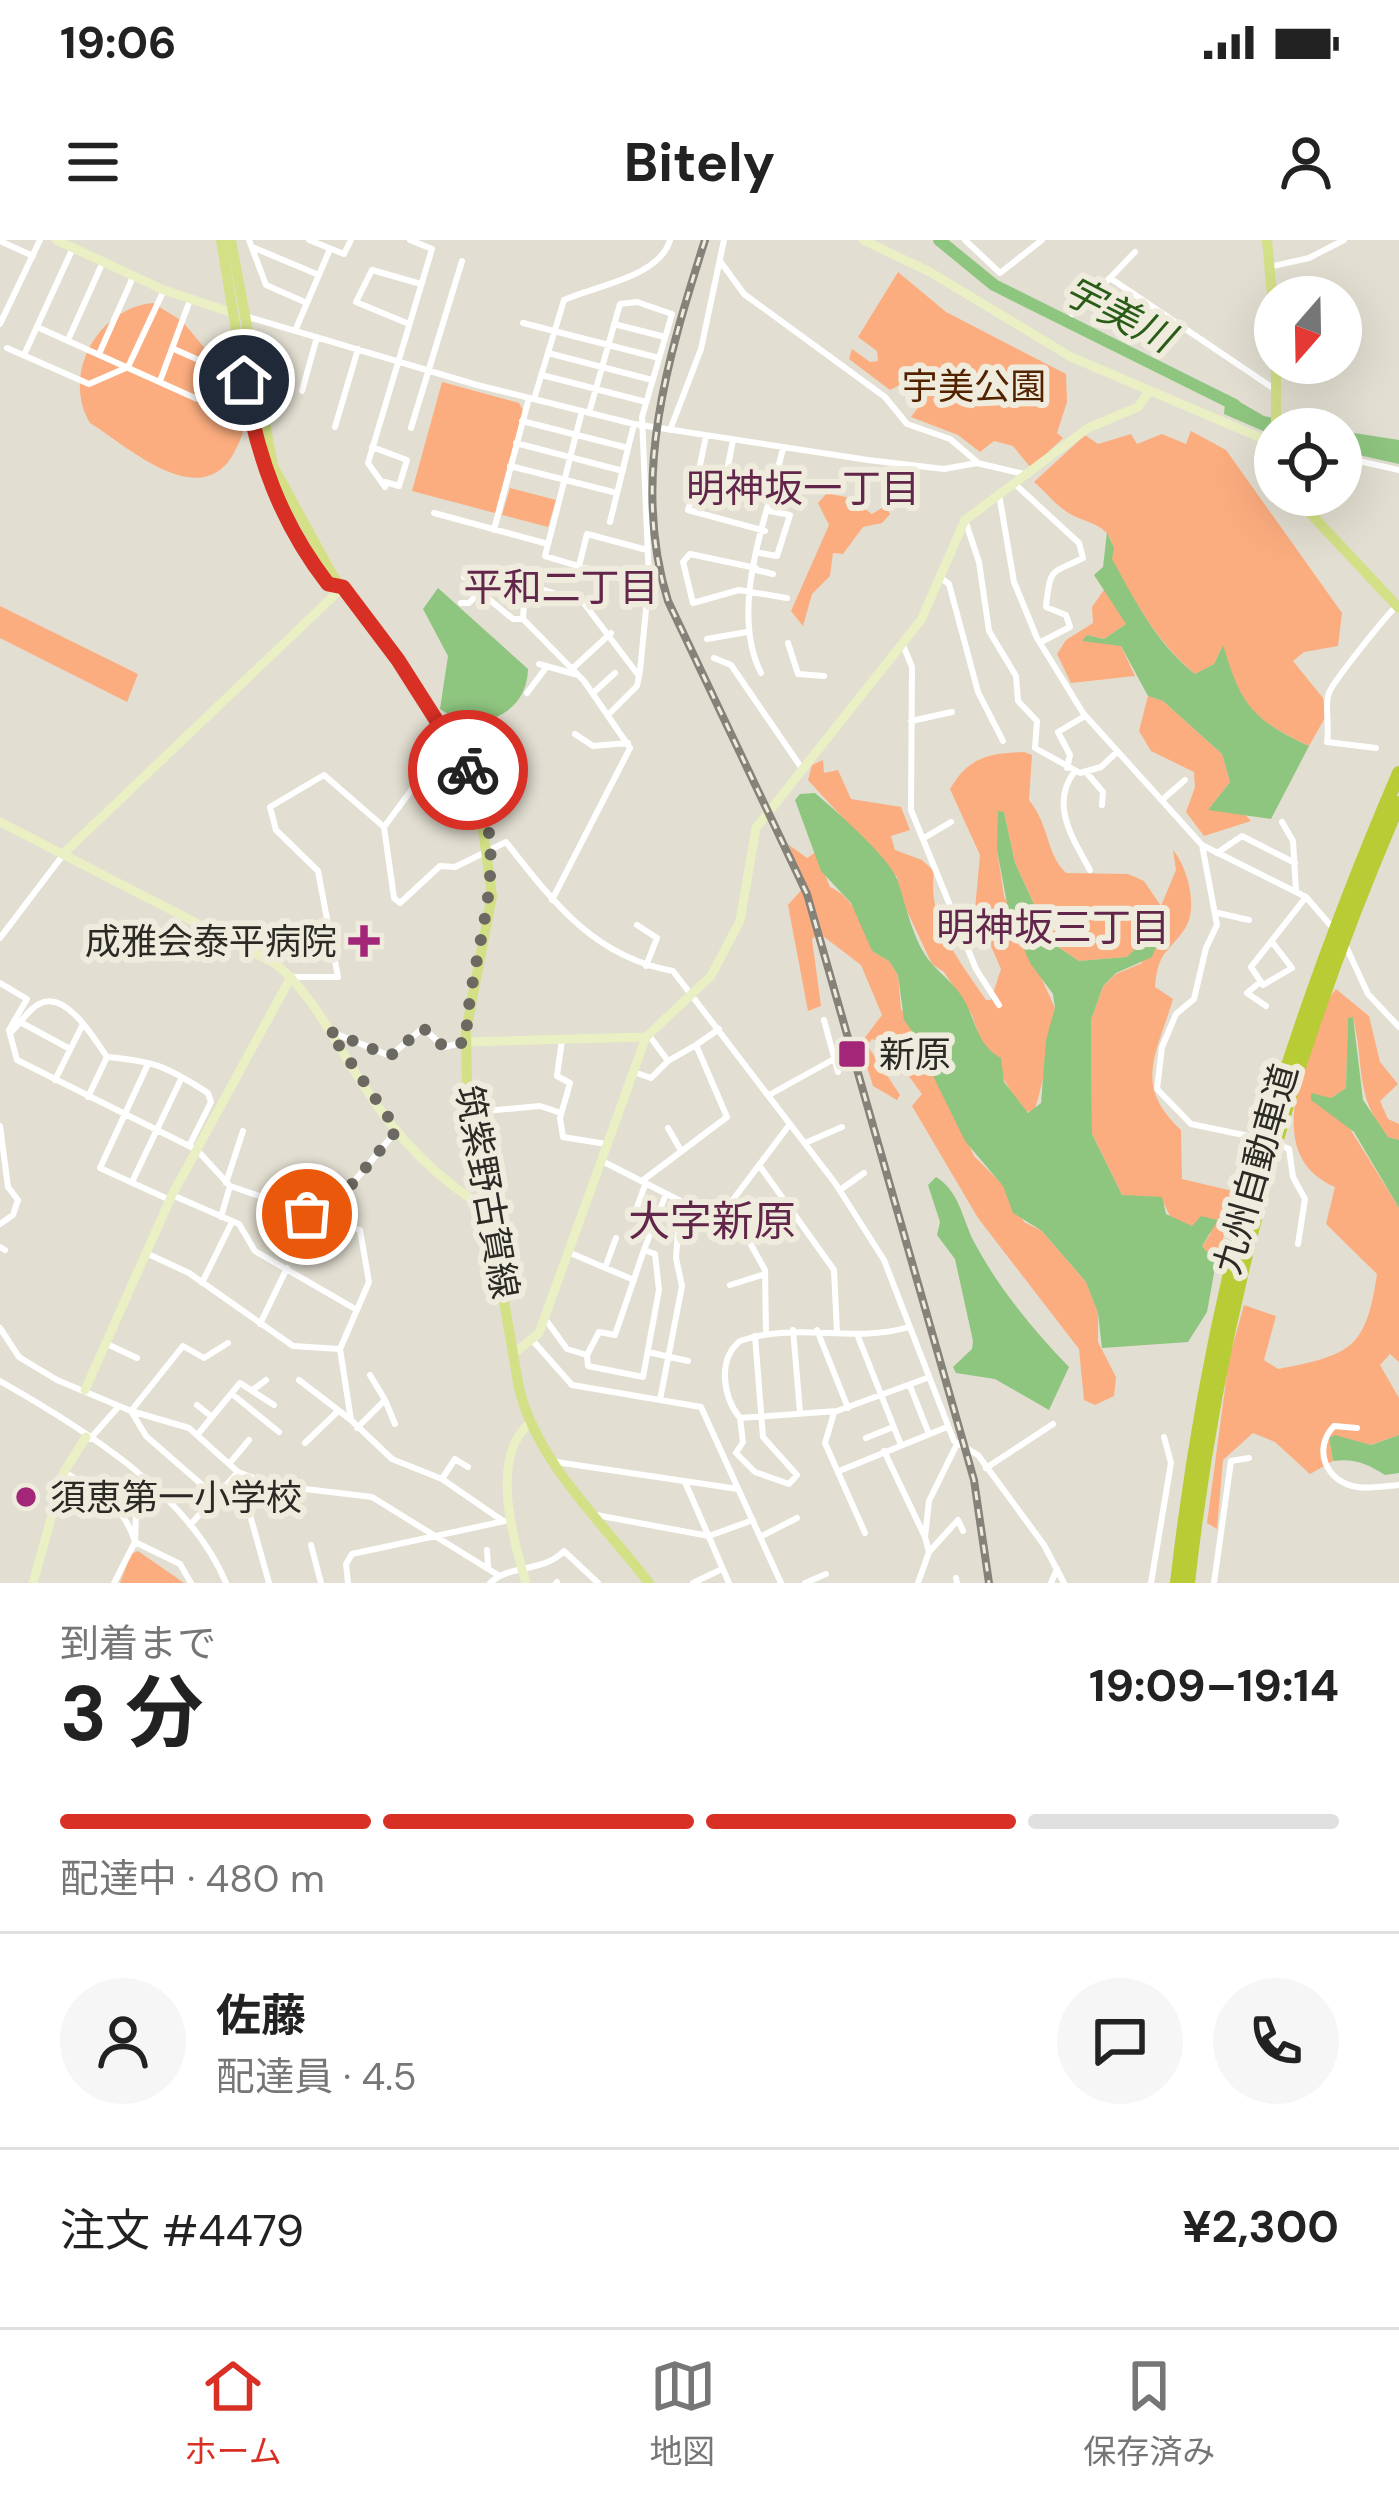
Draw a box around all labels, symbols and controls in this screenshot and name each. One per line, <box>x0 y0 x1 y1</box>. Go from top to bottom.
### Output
text: 19:06 <box>60 13 177 72</box>
text: Bitely <box>624 127 775 198</box>
icon: menu <box>60 129 126 195</box>
icon: person <box>1273 129 1339 195</box>
water label: 宇美川 <box>1055 265 1186 365</box>
north arrow <box>1254 276 1362 384</box>
map controls <box>1254 276 1362 516</box>
pin <box>193 329 295 431</box>
icon: home <box>211 347 277 413</box>
park label: 宇美公園 <box>902 363 1046 410</box>
button: locate <box>1254 408 1362 516</box>
district label: 明神坂一丁目 <box>686 463 920 514</box>
district label: 平和二丁目 <box>463 562 659 613</box>
courier <box>408 710 528 830</box>
icon: bike <box>435 737 501 803</box>
district label: 明神坂三丁目 <box>936 902 1170 953</box>
place label: 成雅会泰平病院 <box>85 918 337 965</box>
marker: 成雅会泰平病院 <box>348 925 380 957</box>
place label: 新原 <box>879 1031 951 1078</box>
marker: 新原 <box>836 1038 868 1070</box>
street label: 九州自動車道 <box>1204 1059 1308 1279</box>
street label: 筑紫野古賀線 <box>445 1082 529 1302</box>
pin <box>256 1163 358 1265</box>
icon: bag <box>274 1181 340 1247</box>
district label: 大字新原 <box>628 1194 796 1249</box>
place label: 須恵第一小学校 <box>50 1474 302 1521</box>
marker: 須恵第一小学校 <box>13 1484 39 1510</box>
text: 到着まで <box>60 1618 216 1669</box>
text: 19:09–19:14 <box>1089 1656 1339 1715</box>
text: 3 分 <box>60 1663 203 1764</box>
text: 配達中 · 480 m <box>60 1853 325 1904</box>
button: person <box>60 1978 186 2104</box>
button: chat <box>1057 1978 1183 2104</box>
button: phone <box>1213 1978 1339 2104</box>
text: 佐藤 <box>216 1986 306 2045</box>
text: 配達員 · 4.5 <box>216 2051 417 2102</box>
text: ¥2,300 <box>1182 2197 1339 2256</box>
text: 注文 #4479 <box>60 2201 304 2260</box>
tab: ホーム <box>184 2353 282 2473</box>
tab: 地図 <box>650 2353 716 2473</box>
tab: 保存済み <box>1083 2353 1215 2473</box>

